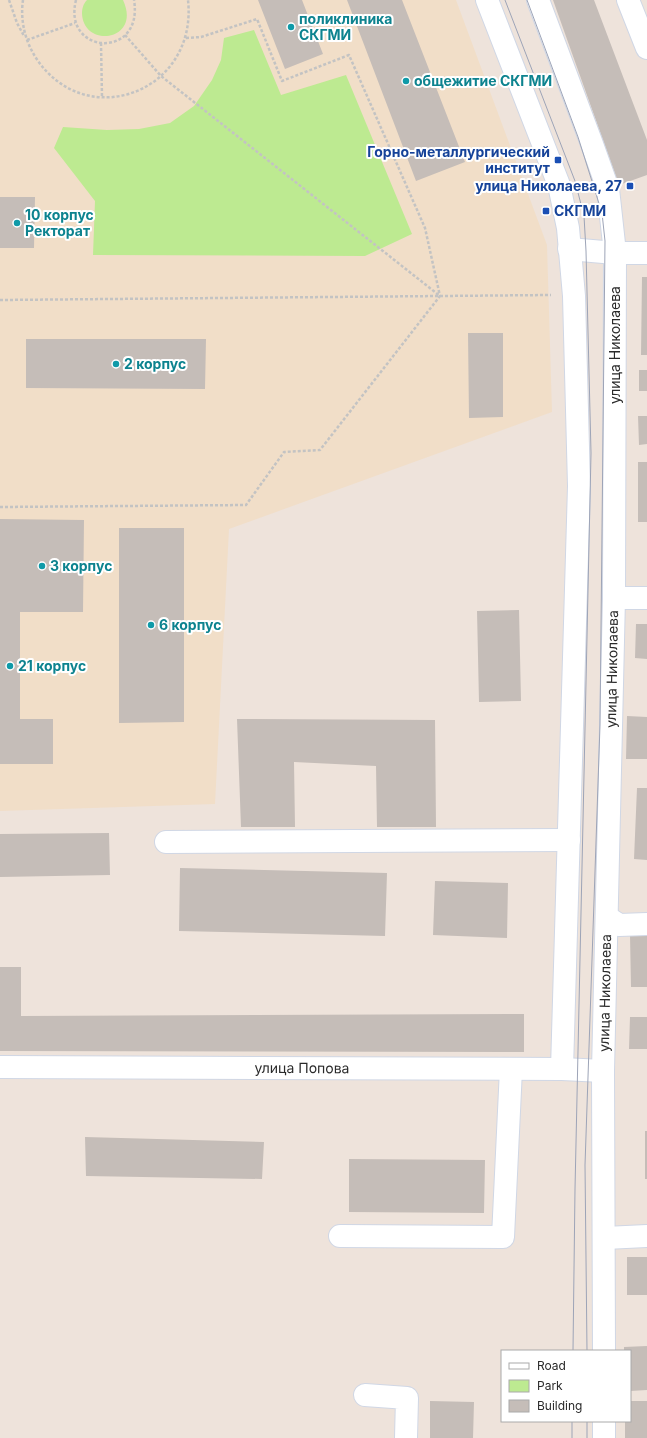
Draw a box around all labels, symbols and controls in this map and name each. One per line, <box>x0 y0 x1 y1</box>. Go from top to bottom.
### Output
place label: поликлиника СКГМИ <box>299 10 392 43</box>
marker: поликлиника СКГМИ <box>286 22 296 32</box>
place label: общежитие СКГМИ <box>414 72 552 89</box>
marker: общежитие СКГМИ <box>401 76 411 86</box>
place label: Горно-металлургический институт <box>367 143 550 176</box>
marker: Горно-металлургический институт <box>553 155 563 165</box>
place label: улица Николаева, 27 <box>475 177 622 194</box>
marker: улица Николаева, 27 <box>625 181 635 191</box>
place label: СКГМИ <box>554 202 606 219</box>
place label: 10 корпус Ректорат <box>25 206 94 239</box>
marker: СКГМИ <box>541 206 551 216</box>
marker: 10 корпус Ректорат <box>12 218 22 228</box>
street label: улица Николаева <box>606 286 623 404</box>
place label: 2 корпус <box>124 355 186 372</box>
marker: 2 корпус <box>111 359 121 369</box>
place label: 3 корпус <box>50 557 112 574</box>
marker: 3 корпус <box>37 561 47 571</box>
street label: улица Николаева <box>602 610 621 728</box>
place label: 6 корпус <box>159 616 221 633</box>
marker: 6 корпус <box>146 620 156 630</box>
place label: 21 корпус <box>18 657 86 674</box>
marker: 21 корпус <box>5 661 15 671</box>
street label: улица Николаева <box>595 934 614 1052</box>
street label: улица Попова <box>254 1059 350 1076</box>
legend <box>501 1350 631 1422</box>
text: Road <box>537 1358 566 1373</box>
text: Park <box>537 1378 563 1393</box>
text: Building <box>537 1398 582 1413</box>

